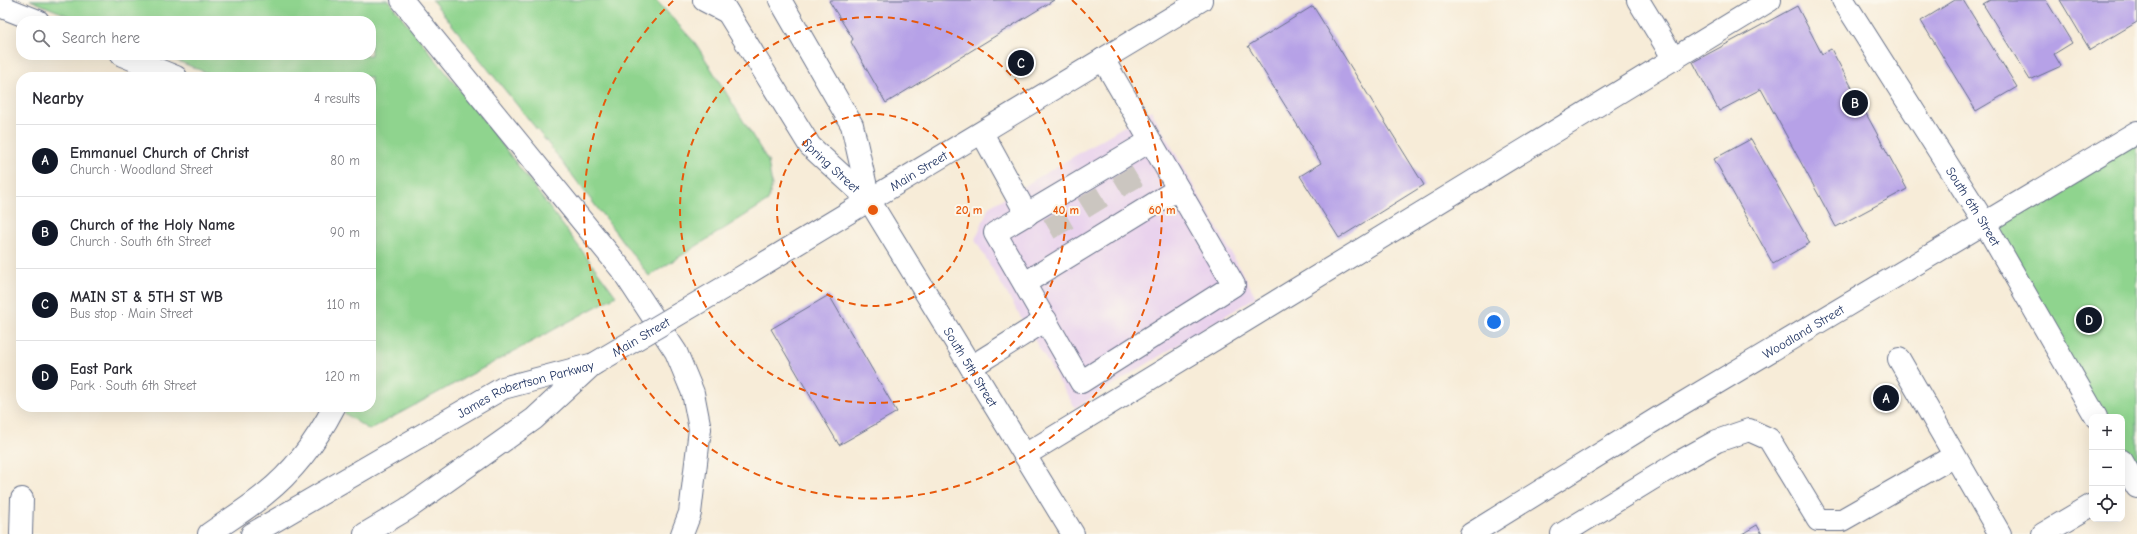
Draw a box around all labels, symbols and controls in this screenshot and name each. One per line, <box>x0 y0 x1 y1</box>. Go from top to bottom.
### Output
search box <box>16 16 376 60</box>
icon: search <box>30 27 52 49</box>
text: Search here <box>62 29 140 47</box>
pin: C <box>1008 48 1034 78</box>
pin: B <box>1842 88 1868 118</box>
text: Nearby <box>32 89 83 108</box>
text: 4 results <box>314 91 360 106</box>
street label: Spring Street <box>799 135 864 196</box>
text: Emmanuel Church of Christ <box>70 144 249 162</box>
street label: Main Street <box>887 147 951 194</box>
text: A <box>41 153 49 168</box>
text: 80 m <box>330 153 360 168</box>
text: Church · Woodland Street <box>70 162 213 177</box>
street label: South 6th Street <box>1943 164 2004 250</box>
centre of rings <box>866 203 880 217</box>
text: 20 m <box>956 203 982 217</box>
text: 40 m <box>1053 203 1079 217</box>
text: 60 m <box>1149 203 1175 217</box>
text: Church of the Holy Name <box>70 216 235 234</box>
text: B <box>41 225 49 240</box>
text: 90 m <box>330 225 360 240</box>
text: Church · South 6th Street <box>70 234 211 249</box>
text: MAIN ST & 5TH ST WB <box>70 288 223 306</box>
text: C <box>41 297 49 312</box>
text: 110 m <box>327 297 360 312</box>
street label: Woodland Street <box>1760 301 1848 361</box>
pin: D <box>2076 305 2102 335</box>
text: Bus stop · Main Street <box>70 306 193 321</box>
your location <box>1484 312 1504 332</box>
street label: Main Street <box>609 313 673 359</box>
street label: South 5th Street <box>941 324 1002 410</box>
street label: James Robertson Parkway <box>454 357 595 421</box>
text: East Park <box>70 360 132 378</box>
text: D <box>41 369 49 384</box>
text: 120 m <box>325 369 360 384</box>
text: Park · South 6th Street <box>70 378 196 393</box>
pin: A <box>1873 383 1899 413</box>
map controls <box>2089 414 2125 522</box>
button: + <box>2089 414 2125 450</box>
button: − <box>2089 450 2125 486</box>
button: locate <box>2089 486 2125 522</box>

